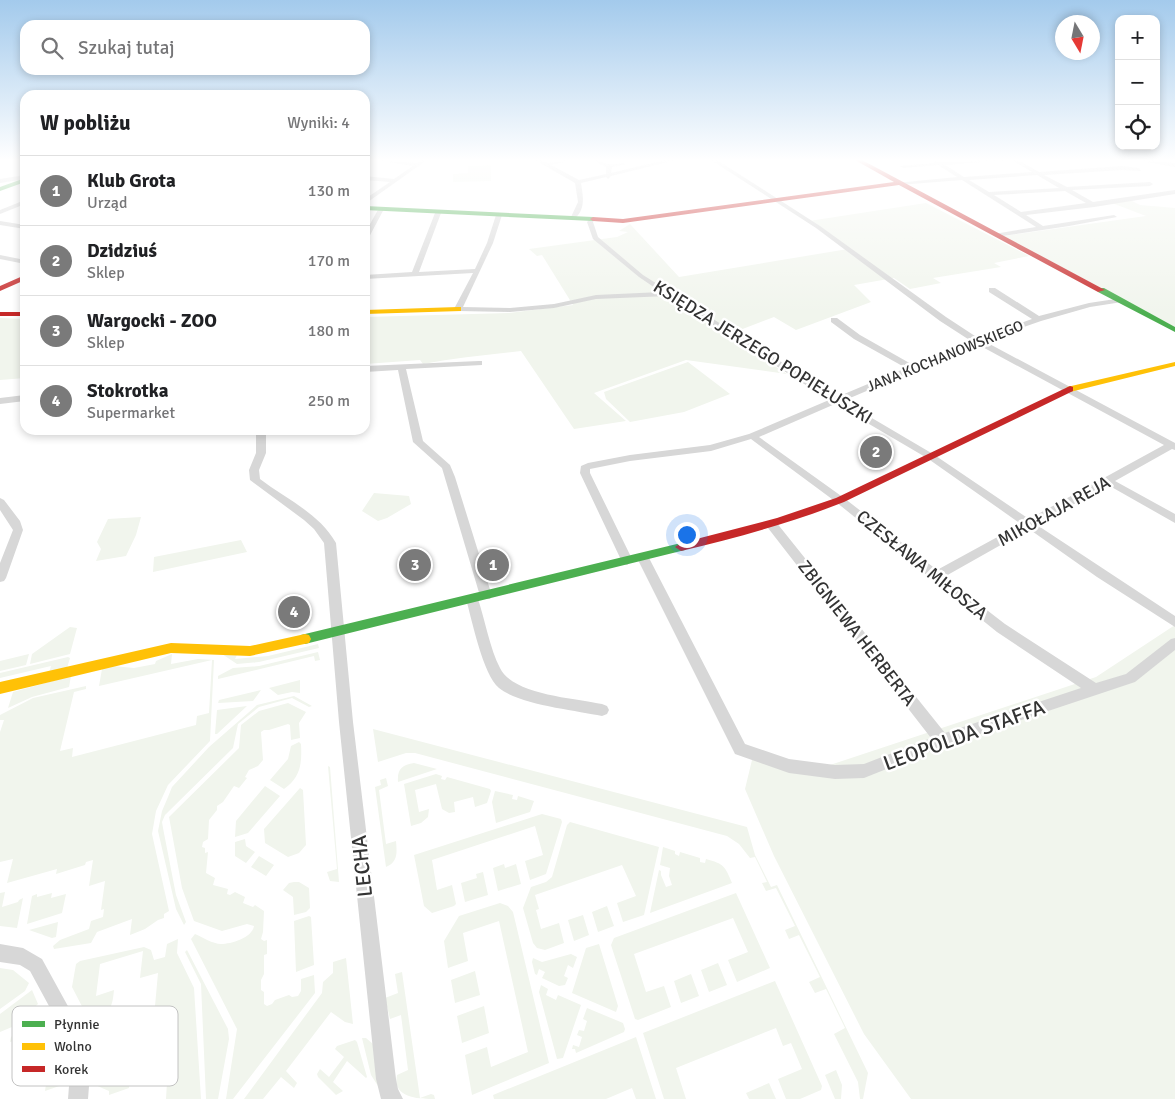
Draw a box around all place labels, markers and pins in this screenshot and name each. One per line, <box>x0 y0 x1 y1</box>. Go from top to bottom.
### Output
pin: 2 <box>860 433 892 471</box>
pin: 3 <box>399 546 431 584</box>
pin: 1 <box>477 546 509 584</box>
pin: 4 <box>278 593 310 631</box>

